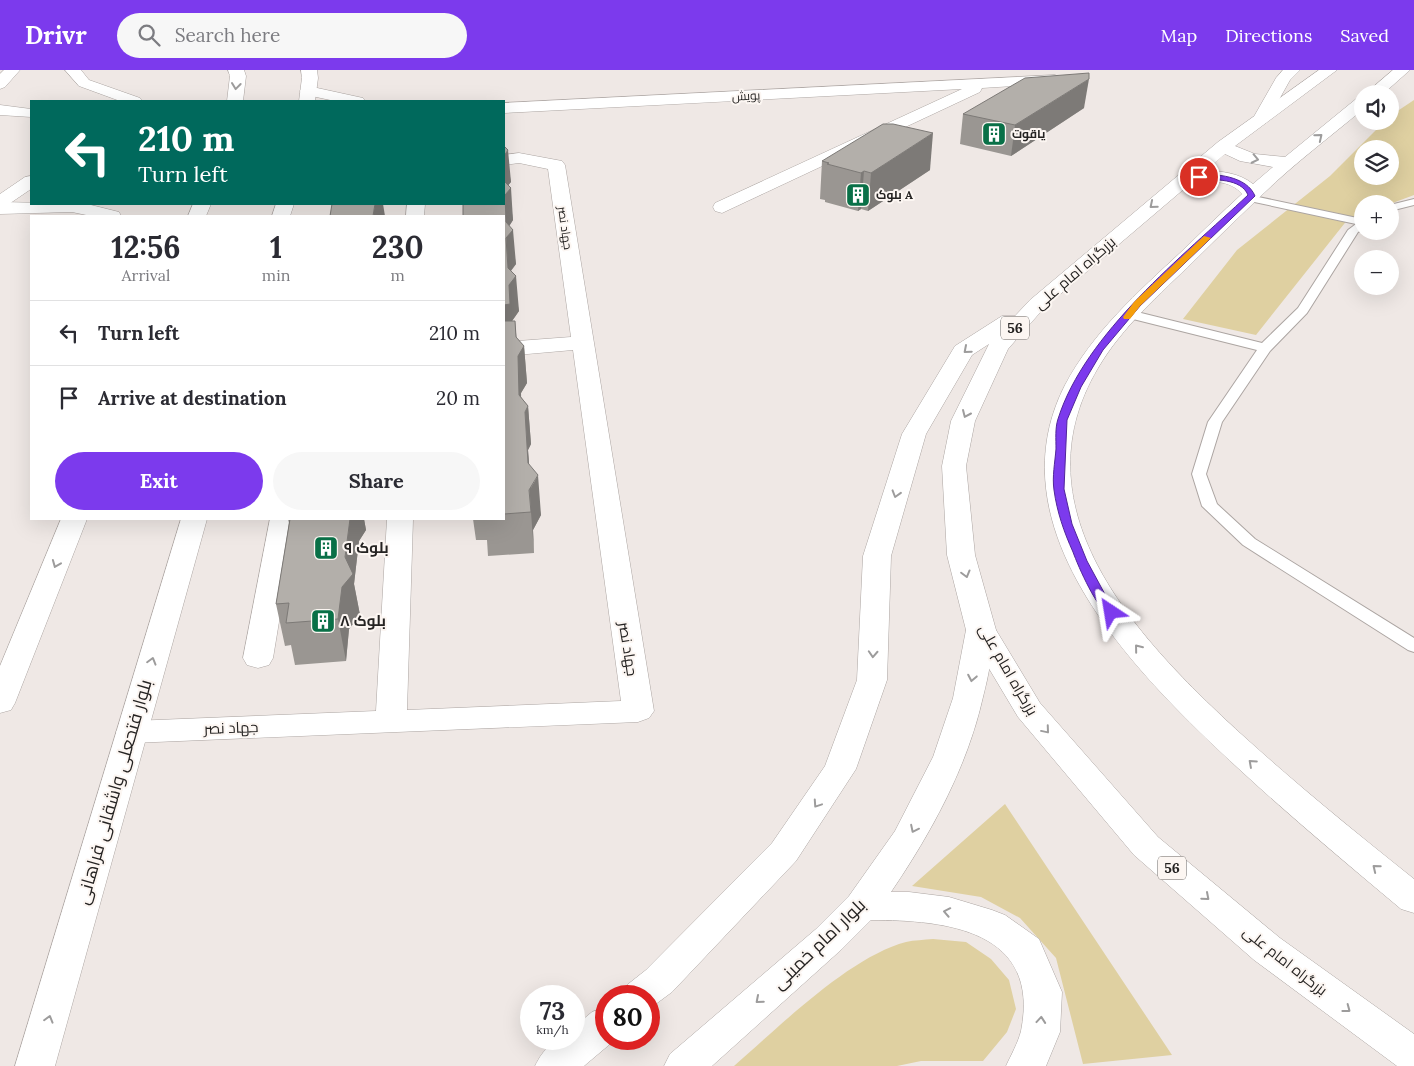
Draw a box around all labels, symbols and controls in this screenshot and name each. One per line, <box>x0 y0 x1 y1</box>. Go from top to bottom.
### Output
search box <box>117 13 467 58</box>
text: Drivr <box>25 20 87 51</box>
icon: search <box>135 21 163 49</box>
text: Search here <box>175 23 280 47</box>
text: Map <box>1161 24 1197 47</box>
text: Directions <box>1225 24 1312 47</box>
text: Saved <box>1340 24 1389 47</box>
one-way arrow <box>231 82 242 90</box>
map controls <box>1354 85 1399 295</box>
button: sound <box>1354 85 1399 130</box>
street label: پویش <box>731 87 761 106</box>
text: 210 m <box>138 116 235 161</box>
icon: left <box>55 120 120 185</box>
building icon: یاقوت <box>981 121 1007 147</box>
place label: یاقوت <box>1012 126 1046 142</box>
one-way arrow <box>1313 135 1322 143</box>
button: layers <box>1354 140 1399 185</box>
one-way arrow <box>1250 153 1259 164</box>
pin <box>1178 156 1220 198</box>
text: Turn left <box>138 160 228 188</box>
icon: arrive <box>1185 163 1213 191</box>
building icon: بلوک A <box>845 182 871 208</box>
place label: بلوک A <box>876 187 913 203</box>
button: + <box>1354 195 1399 240</box>
one-way arrow <box>1150 199 1159 208</box>
street label: جهاد نصر <box>555 204 576 251</box>
text: 12:56 <box>111 228 180 266</box>
text: 1 <box>270 228 282 266</box>
text: 230 <box>372 228 424 266</box>
street label: بزرگراه امام علی <box>1030 232 1120 314</box>
button: − <box>1354 250 1399 295</box>
text: Arrival <box>121 265 170 285</box>
text: min <box>262 265 290 285</box>
text: m <box>391 265 405 285</box>
road number: 56 <box>1001 317 1029 340</box>
icon: left <box>55 319 83 347</box>
text: Turn left <box>98 321 179 345</box>
text: 210 m <box>429 321 480 345</box>
one-way arrow <box>964 345 973 354</box>
icon: arrive <box>55 384 83 412</box>
text: Arrive at destination <box>98 386 287 410</box>
text: 20 m <box>436 386 480 410</box>
one-way arrow <box>962 409 973 418</box>
button: Exit <box>55 452 263 510</box>
button: Share <box>273 452 480 510</box>
one-way arrow <box>892 489 902 498</box>
building icon: بلوک ۹ <box>313 535 339 561</box>
place label: بلوک ۹ <box>344 538 389 557</box>
one-way arrow <box>52 559 62 568</box>
one-way arrow <box>960 569 971 578</box>
position arrow <box>1084 585 1136 637</box>
building icon: بلوک ۸ <box>310 608 336 634</box>
place label: بلوک ۸ <box>340 611 386 630</box>
street label: جهاد نصر <box>614 619 642 678</box>
street label: بزرگراه امام علی <box>974 621 1042 719</box>
one-way arrow <box>1136 645 1144 654</box>
one-way arrow <box>868 650 879 658</box>
one-way arrow <box>147 658 157 666</box>
one-way arrow <box>968 674 978 683</box>
street label: بلوار فتحعلی واشقانی فراهانی <box>70 677 157 907</box>
street label: جهاد نصر <box>202 717 259 739</box>
one-way arrow <box>1040 724 1048 733</box>
one-way arrow <box>1249 760 1258 769</box>
one-way arrow <box>814 798 823 807</box>
one-way arrow <box>910 824 920 833</box>
road number: 56 <box>1158 856 1186 880</box>
one-way arrow <box>1373 866 1382 874</box>
one-way arrow <box>1201 891 1210 900</box>
street label: بلوار امام خمینی <box>767 893 871 995</box>
one-way arrow <box>942 907 951 917</box>
street label: بزرگراه امام علی <box>1239 922 1331 1000</box>
speed limit sign: 80 <box>595 985 660 1050</box>
text: 73 <box>540 995 565 1027</box>
one-way arrow <box>756 995 765 1004</box>
one-way arrow <box>1341 1003 1351 1012</box>
one-way arrow <box>43 1016 53 1024</box>
one-way arrow <box>1035 1016 1046 1024</box>
text: km/h <box>536 1022 569 1037</box>

